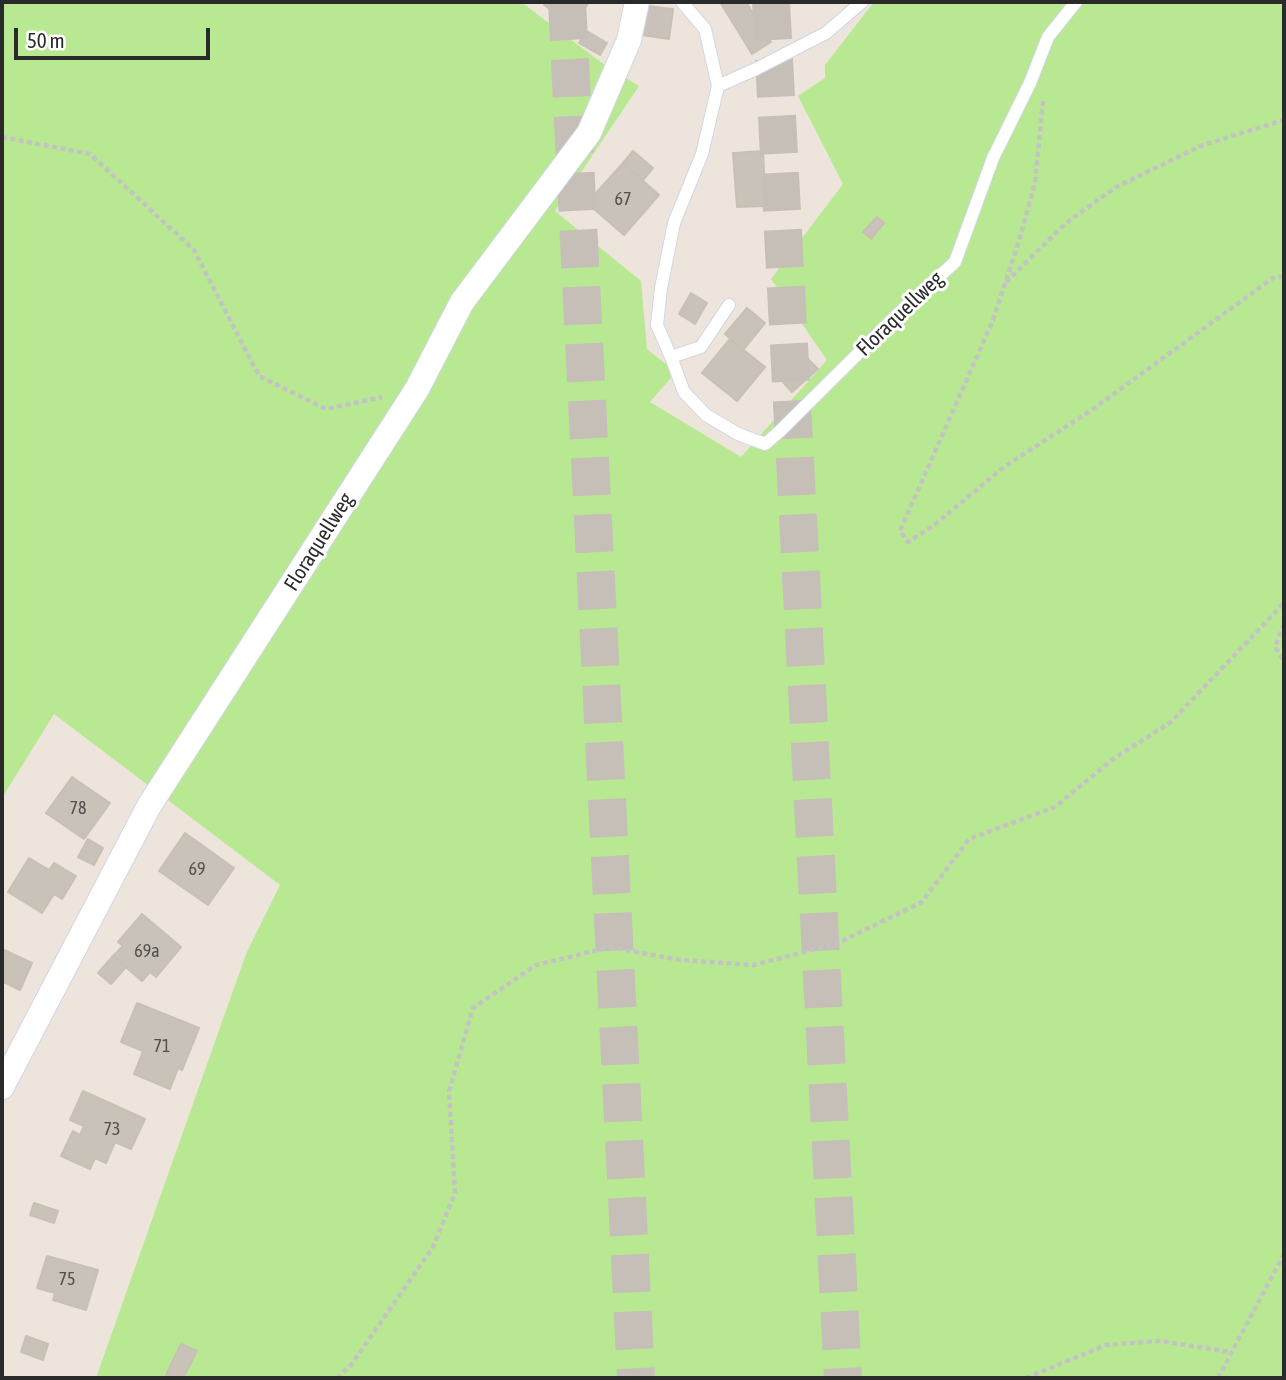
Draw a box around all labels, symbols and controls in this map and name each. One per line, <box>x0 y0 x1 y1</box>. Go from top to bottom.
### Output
scale bar <box>18 14 214 58</box>
text: 50 m <box>27 28 65 52</box>
house number: 67 <box>615 188 631 210</box>
street label: Floraquellweg <box>851 266 949 362</box>
street label: Floraquellweg <box>279 488 359 596</box>
house number: 78 <box>70 797 86 819</box>
house number: 69 <box>189 858 205 880</box>
house number: 69a <box>134 940 160 962</box>
house number: 71 <box>154 1035 170 1057</box>
house number: 73 <box>104 1118 120 1140</box>
house number: 75 <box>59 1268 75 1290</box>

